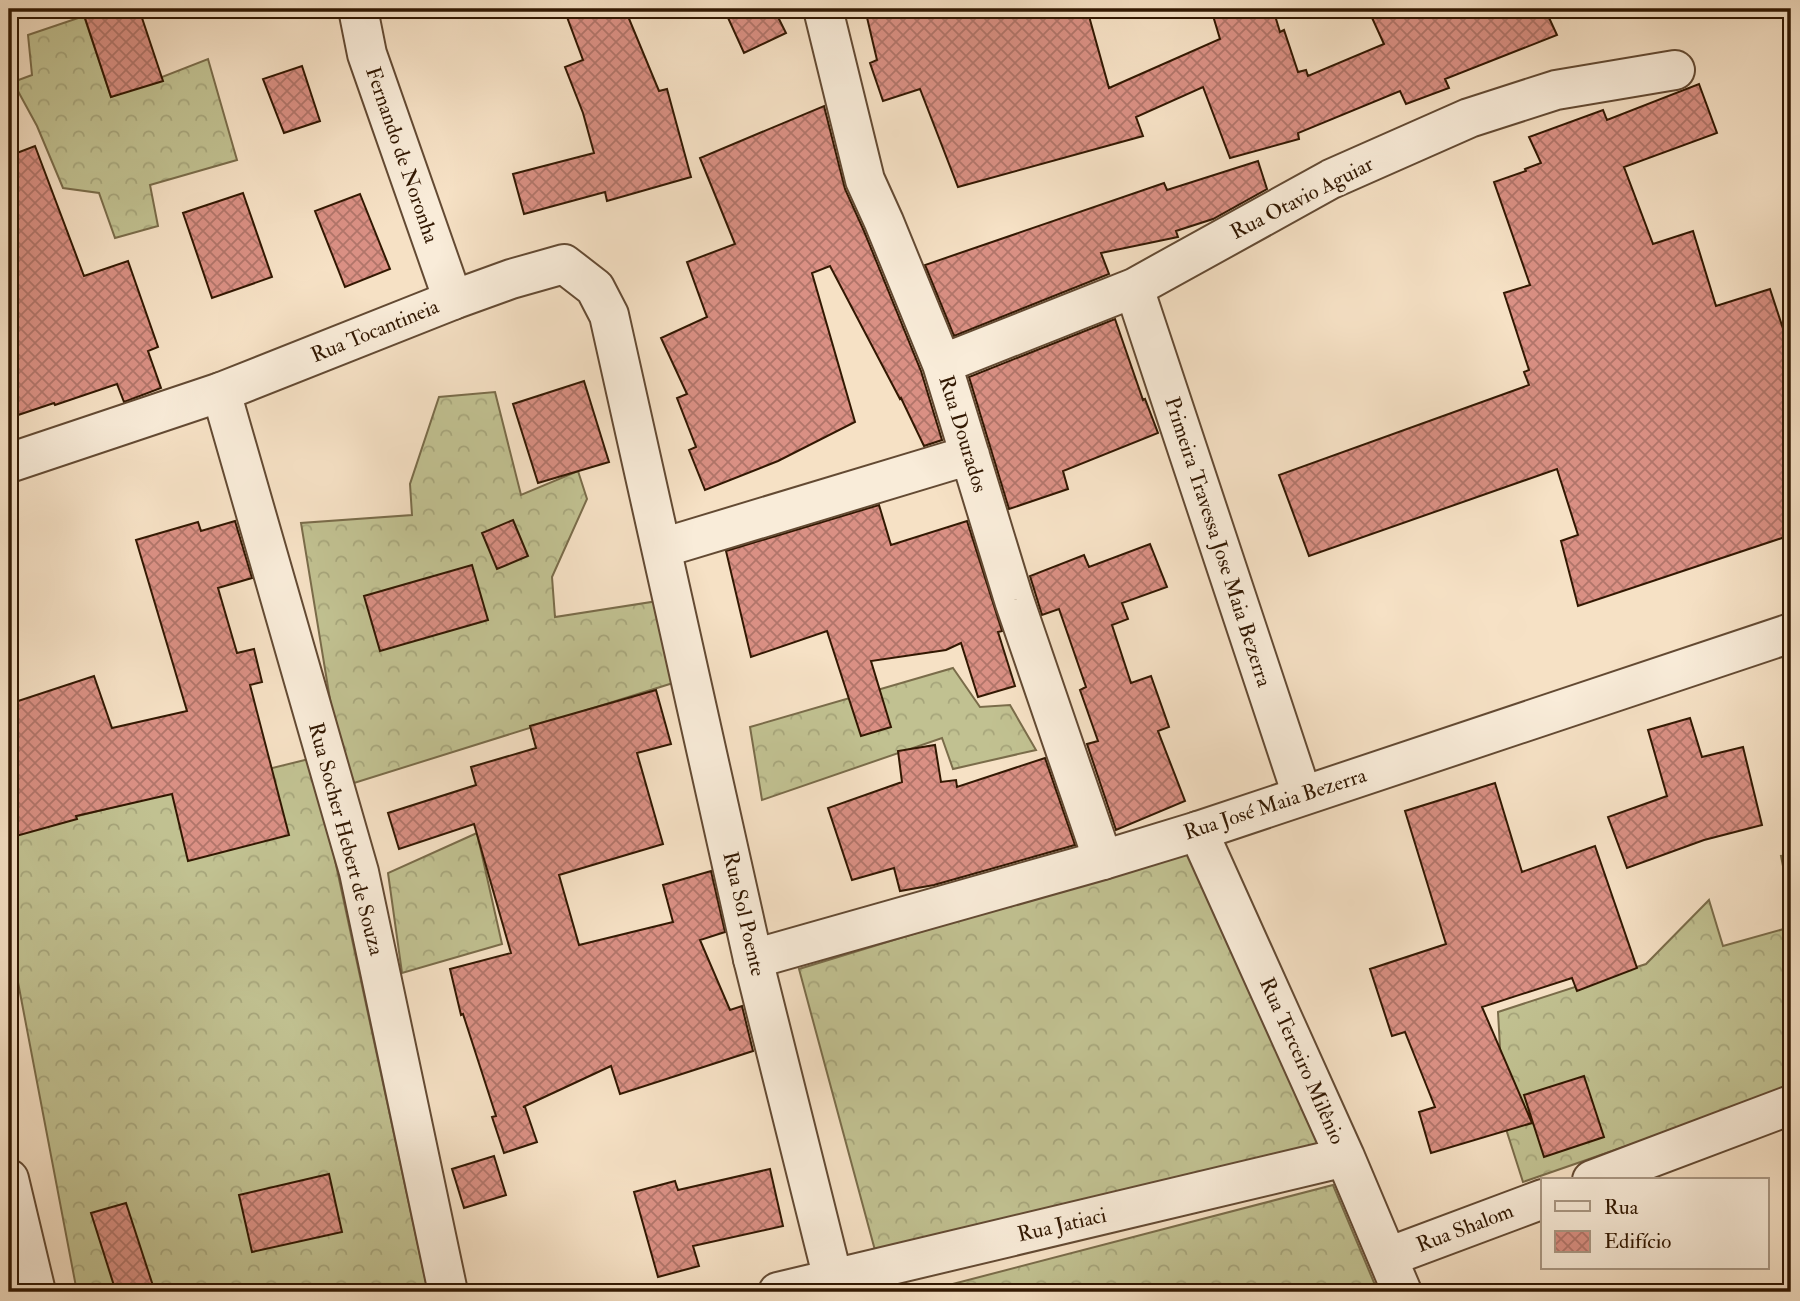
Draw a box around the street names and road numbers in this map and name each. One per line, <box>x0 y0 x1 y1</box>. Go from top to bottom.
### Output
street label: Fernando de Noronha <box>359 63 445 247</box>
street label: Rua Otavio Aguiar <box>1226 150 1378 246</box>
street label: Rua Tocantineia <box>307 293 443 369</box>
street label: Rua Dourados <box>932 372 994 496</box>
street label: Primeira Travessa Jose Maia Bezerra <box>1158 394 1278 691</box>
street label: Rua Socher Hebert de Souza <box>302 720 390 959</box>
street label: Rua José Maia Bezerra <box>1180 762 1370 846</box>
street label: Rua Sol Poente <box>717 849 771 979</box>
street label: Rua Terceiro Milênio <box>1253 973 1351 1149</box>
street label: Rua Shalom <box>1413 1197 1517 1259</box>
street label: Rua Jatiaci <box>1015 1202 1110 1248</box>

